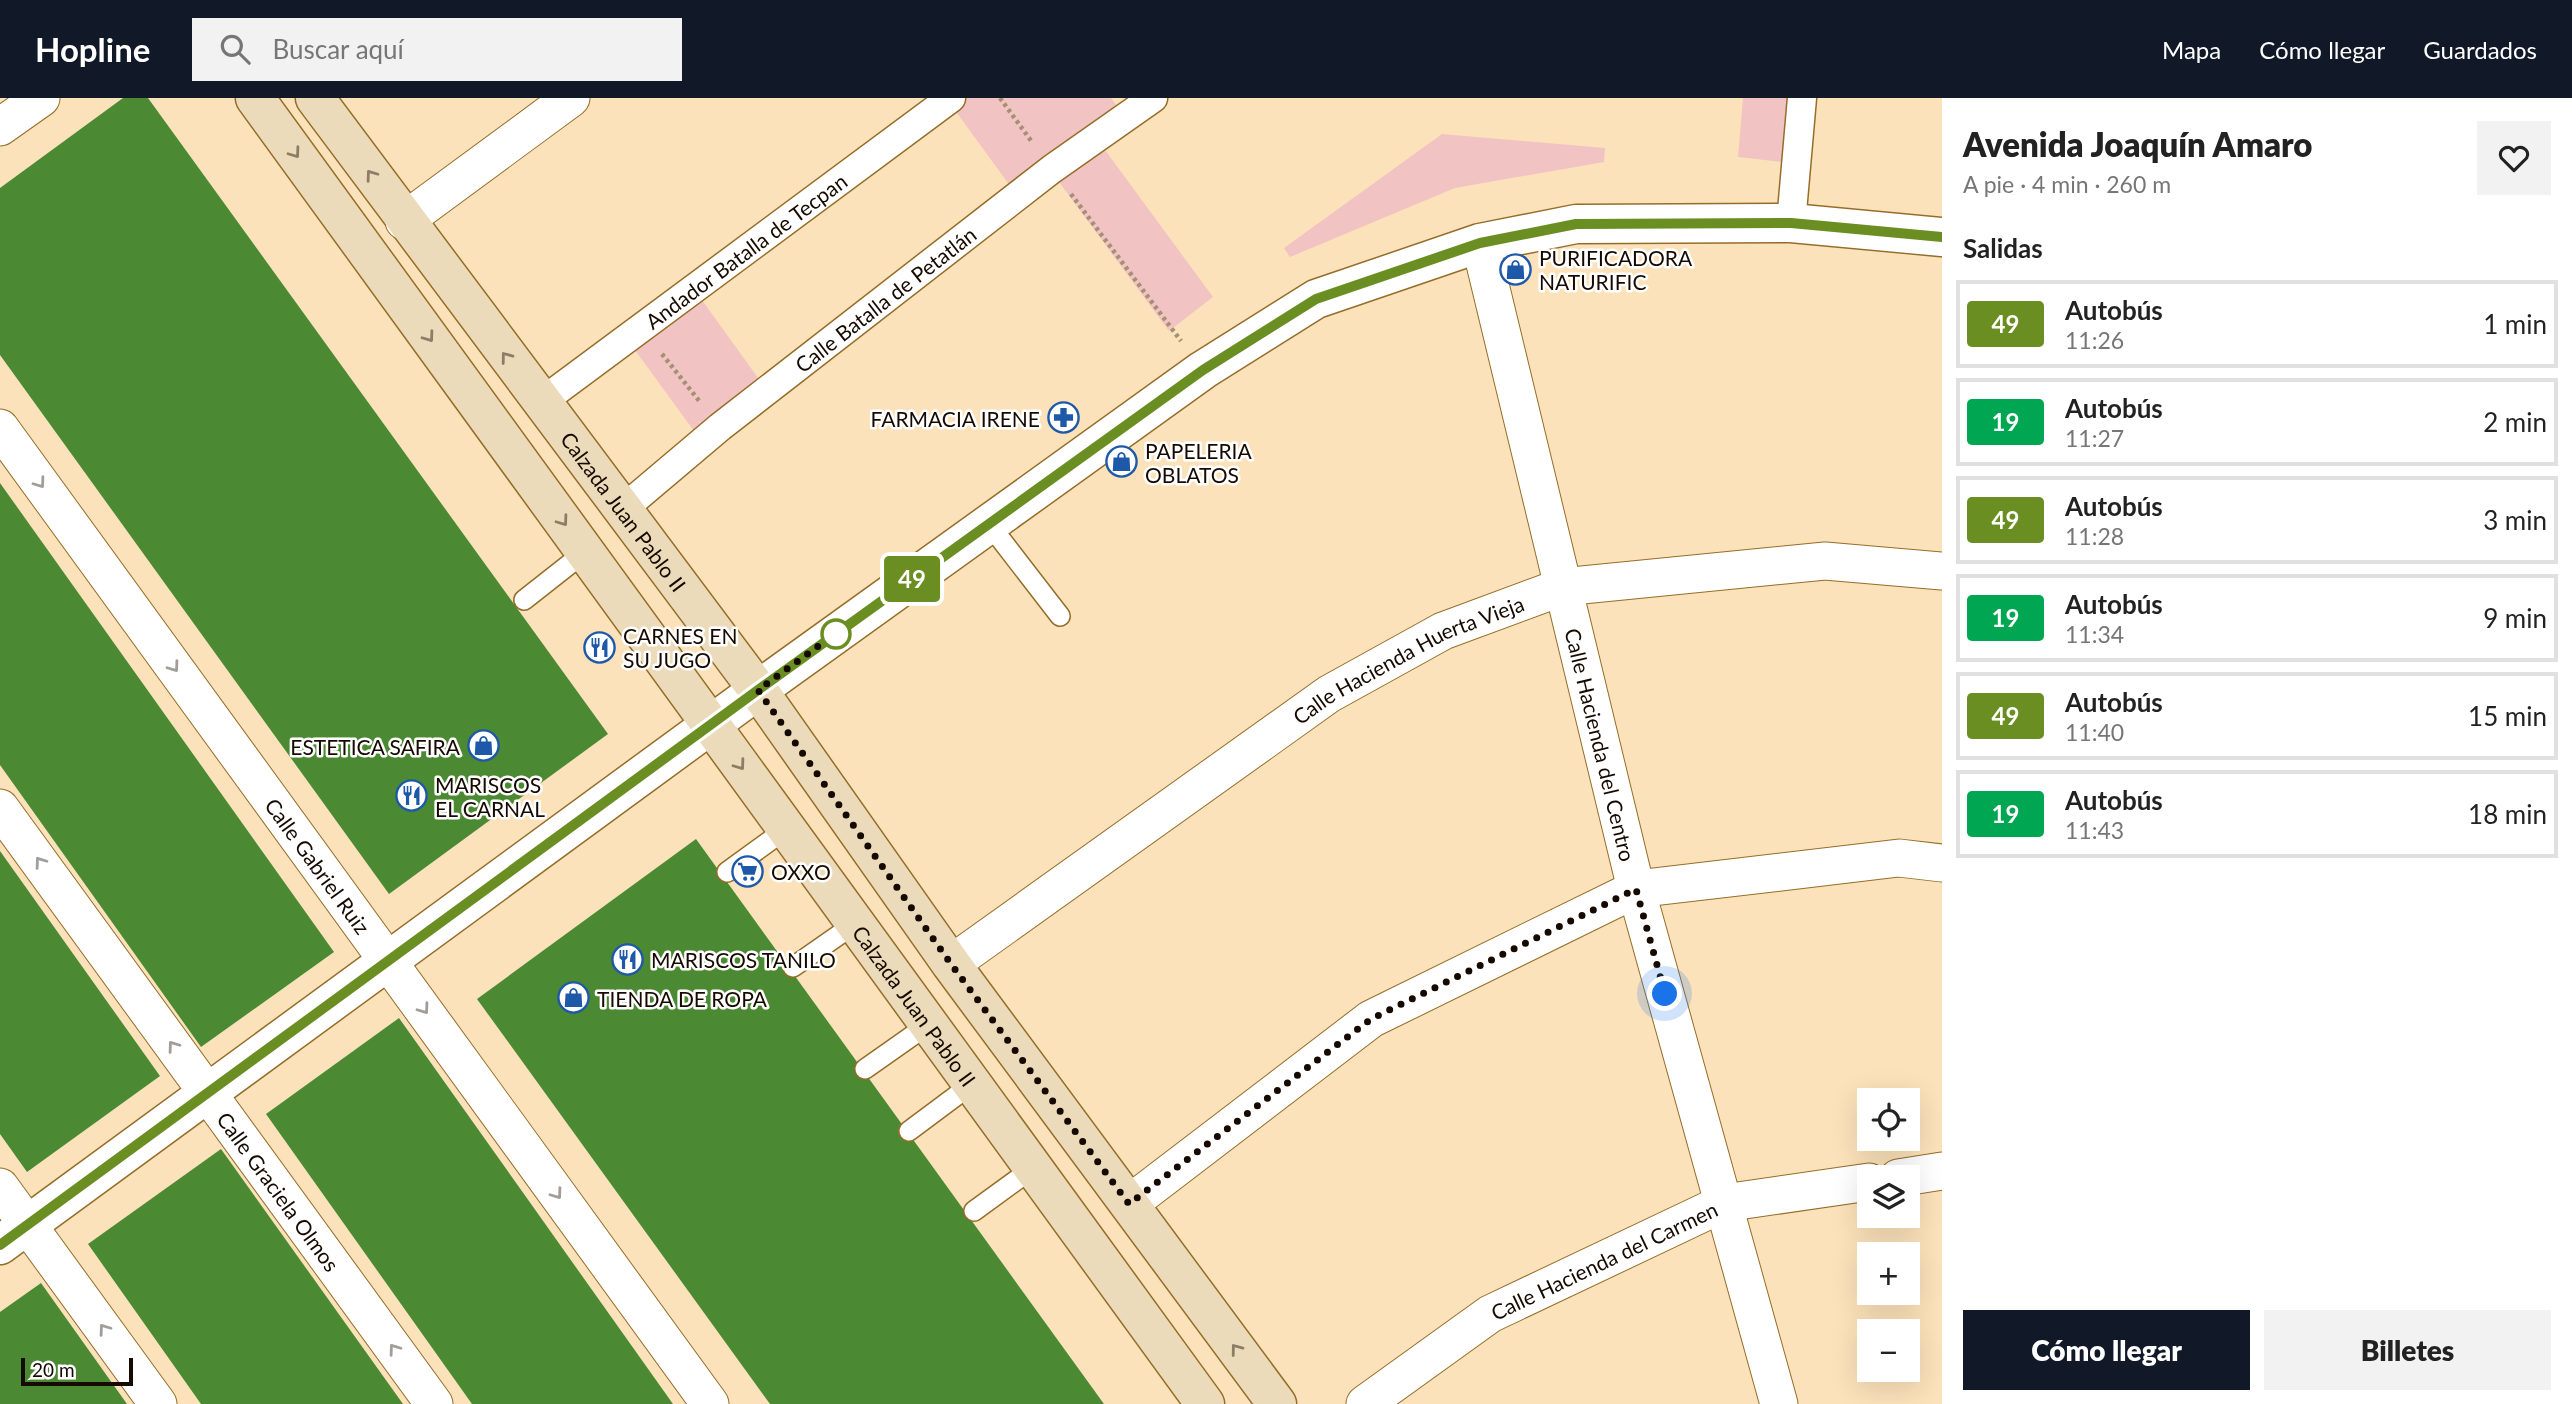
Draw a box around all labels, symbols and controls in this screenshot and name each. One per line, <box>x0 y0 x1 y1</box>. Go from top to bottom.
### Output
search box <box>192 18 682 81</box>
text: Hopline <box>35 29 150 69</box>
icon: search <box>216 30 254 68</box>
text: Buscar aquí <box>272 33 404 65</box>
text: Mapa <box>2162 35 2221 64</box>
text: Cómo llegar <box>2259 35 2385 64</box>
text: Guardados <box>2423 35 2537 64</box>
button: heart <box>2477 121 2551 195</box>
text: Avenida Joaquín Amaro <box>1963 124 2313 164</box>
one-way arrow <box>287 145 299 158</box>
street label: Andador Batalla de Tecpan <box>640 168 851 333</box>
one-way arrow <box>366 170 379 182</box>
text: A pie · 4 min · 260 m <box>1963 170 2171 198</box>
street label: Calle Batalla de Petatlán <box>790 221 980 377</box>
text: Salidas <box>1963 232 2043 264</box>
place label: PURIFICADORA NATURIFIC <box>1539 245 1693 294</box>
shop icon: PURIFICADORA NATURIFIC <box>1499 252 1533 286</box>
text: Autobús <box>2065 294 2163 326</box>
text: 1 min <box>2483 308 2547 340</box>
text: 49 <box>1992 309 2019 338</box>
text: 11:26 <box>2065 326 2124 354</box>
one-way arrow <box>421 329 433 342</box>
one-way arrow <box>502 352 514 365</box>
text: Autobús <box>2065 392 2163 424</box>
pharmacy icon: FARMACIA IRENE <box>1046 401 1080 435</box>
place label: FARMACIA IRENE <box>871 406 1040 431</box>
text: 2 min <box>2483 406 2547 438</box>
text: 19 <box>1992 407 2019 436</box>
text: 11:27 <box>2065 424 2124 452</box>
street label: Calzada Juan Pablo II <box>556 426 692 596</box>
place label: PAPELERIA OBLATOS <box>1145 438 1252 487</box>
shop icon: PAPELERIA OBLATOS <box>1105 445 1139 479</box>
one-way arrow <box>32 476 44 488</box>
text: Autobús <box>2065 490 2163 522</box>
text: 3 min <box>2483 504 2547 536</box>
text: 49 <box>1992 505 2019 534</box>
one-way arrow <box>554 513 567 526</box>
text: 11:28 <box>2065 522 2124 550</box>
line badge: 49 <box>880 556 944 602</box>
text: 49 <box>898 564 926 593</box>
text: Autobús <box>2065 588 2163 620</box>
street label: Calle Hacienda Huerta Vieja <box>1287 590 1527 729</box>
text: 9 min <box>2483 602 2547 634</box>
text: 19 <box>1992 603 2019 632</box>
unlabelled marker <box>821 619 851 649</box>
text: 11:34 <box>2065 620 2124 648</box>
place label: CARNES EN SU JUGO <box>623 623 738 672</box>
street label: Calle Hacienda del Centro <box>1561 626 1641 864</box>
restaurant icon: CARNES EN SU JUGO <box>583 630 617 664</box>
one-way arrow <box>166 659 179 672</box>
text: Autobús <box>2065 686 2163 718</box>
text: 15 min <box>2468 700 2547 732</box>
text: 49 <box>1992 701 2019 730</box>
text: 11:40 <box>2065 718 2124 746</box>
shop icon: ESTETICA SAFIRA <box>466 729 500 763</box>
place label: ESTETICA SAFIRA <box>290 734 461 759</box>
one-way arrow <box>732 757 744 770</box>
place label: MARISCOS EL CARNAL <box>435 772 545 821</box>
restaurant icon: MARISCOS EL CARNAL <box>395 779 429 813</box>
text: Autobús <box>2065 784 2163 816</box>
street label: Calle Gabriel Ruiz <box>261 793 376 938</box>
text: 18 min <box>2468 798 2547 830</box>
text: 19 <box>1992 799 2019 828</box>
text: 11:43 <box>2065 816 2124 844</box>
supermarket icon: OXXO <box>731 854 765 888</box>
one-way arrow <box>35 857 48 870</box>
place label: OXXO <box>771 859 831 884</box>
street label: Calzada Juan Pablo II <box>848 920 982 1091</box>
restaurant icon: MARISCOS TANILO <box>611 942 645 976</box>
place label: MARISCOS TANILO <box>651 947 836 972</box>
your location <box>1647 976 1682 1011</box>
shop icon: TIENDA DE ROPA <box>557 981 591 1015</box>
place label: TIENDA DE ROPA <box>597 986 768 1011</box>
one-way arrow <box>416 1001 428 1014</box>
one-way arrow <box>169 1041 182 1054</box>
map controls <box>1857 1088 1920 1382</box>
button: locate <box>1857 1088 1920 1151</box>
street label: Calle Graciela Olmos <box>213 1107 345 1276</box>
button: layers <box>1857 1165 1920 1228</box>
one-way arrow <box>549 1186 562 1199</box>
street label: Calle Hacienda del Carmen <box>1486 1196 1721 1324</box>
button: + <box>1857 1242 1920 1305</box>
button: Cómo llegar <box>1963 1310 2250 1390</box>
button: Billetes <box>2264 1310 2551 1390</box>
button: − <box>1857 1319 1920 1382</box>
one-way arrow <box>100 1324 112 1337</box>
one-way arrow <box>389 1344 402 1357</box>
one-way arrow <box>1232 1344 1245 1357</box>
scale bar <box>21 1355 133 1387</box>
text: 20 m <box>32 1358 75 1381</box>

